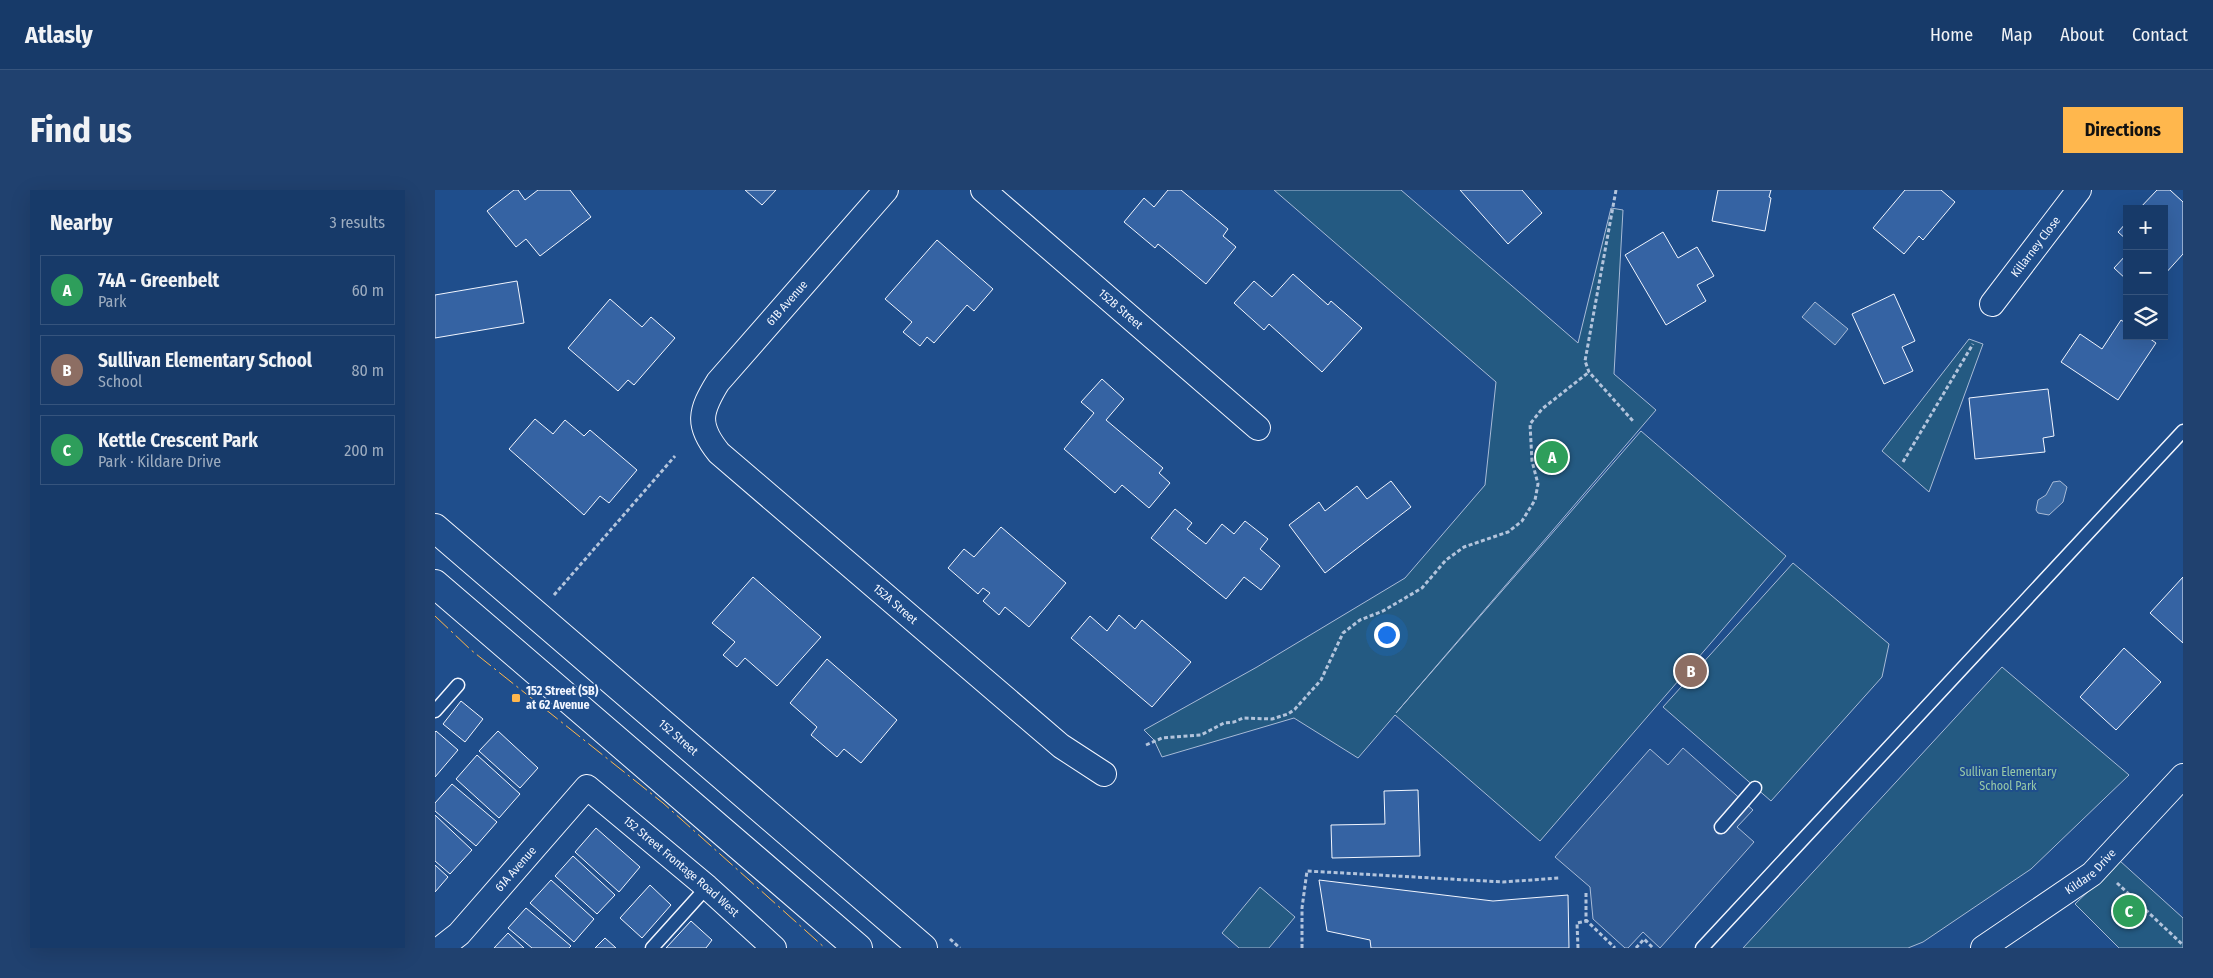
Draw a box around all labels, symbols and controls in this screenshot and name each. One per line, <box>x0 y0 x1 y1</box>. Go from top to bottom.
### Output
text: Atlasly <box>25 21 93 49</box>
text: Home <box>1930 24 1973 46</box>
text: Map <box>2001 24 2032 46</box>
text: About <box>2060 24 2104 46</box>
text: Contact <box>2132 24 2188 46</box>
button: Directions <box>2063 107 2183 153</box>
text: Find us <box>30 109 132 151</box>
map controls <box>2123 205 2168 340</box>
button: + <box>2123 205 2168 250</box>
text: Nearby <box>50 210 112 236</box>
text: 3 results <box>329 213 385 232</box>
street label: Killarney Close <box>2008 214 2063 280</box>
button: − <box>2123 250 2168 295</box>
text: 74A - Greenbelt <box>98 269 219 292</box>
street label: 61B Avenue <box>763 277 811 329</box>
text: A <box>63 281 71 300</box>
text: 60 m <box>352 281 384 300</box>
street label: 152B Street <box>1095 286 1146 332</box>
text: Park <box>98 292 126 311</box>
button: layers <box>2123 295 2168 340</box>
text: Sullivan Elementary School <box>98 349 312 372</box>
text: B <box>63 361 71 380</box>
text: 80 m <box>352 361 384 380</box>
text: School <box>98 372 142 391</box>
text: Kettle Crescent Park <box>98 429 258 452</box>
pin: A <box>1536 438 1568 476</box>
text: C <box>63 441 71 460</box>
text: 200 m <box>344 441 384 460</box>
text: Park · Kildare Drive <box>98 452 221 471</box>
street label: 152A Street <box>870 581 921 627</box>
your location <box>1374 622 1400 648</box>
pin: B <box>1675 652 1707 690</box>
place label: 152 Street (SB) at 62 Avenue <box>526 684 599 712</box>
marker: 152 Street (SB) at 62 Avenue <box>510 692 522 704</box>
street label: 152 Street <box>656 717 701 758</box>
park label: Sullivan Elementary School Park <box>1959 765 2057 793</box>
street label: 152 Street Frontage Road West <box>621 813 742 920</box>
street label: 61A Avenue <box>492 843 539 894</box>
street label: Kildare Drive <box>2062 846 2119 897</box>
pin: C <box>2113 892 2145 930</box>

